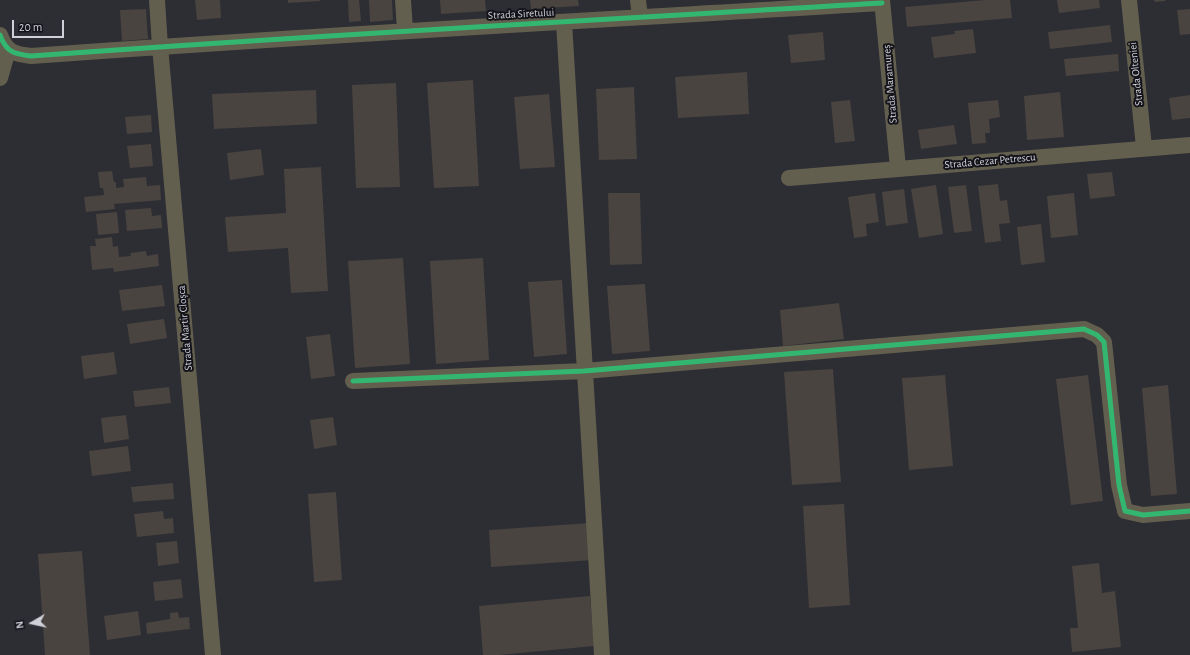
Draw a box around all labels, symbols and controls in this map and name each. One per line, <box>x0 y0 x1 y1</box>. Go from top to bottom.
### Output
street label: Strada Siretului <box>488 6 554 22</box>
scale bar <box>14 12 66 38</box>
text: 20 m <box>19 21 42 33</box>
street label: Strada Olteniei <box>1126 41 1146 107</box>
street label: Strada Maramureș <box>880 44 900 124</box>
street label: Strada Cezar Petrescu <box>944 150 1036 172</box>
street label: Strada Martir Cloșca <box>175 285 195 371</box>
north arrow <box>12 603 52 643</box>
text: N <box>14 620 26 630</box>

